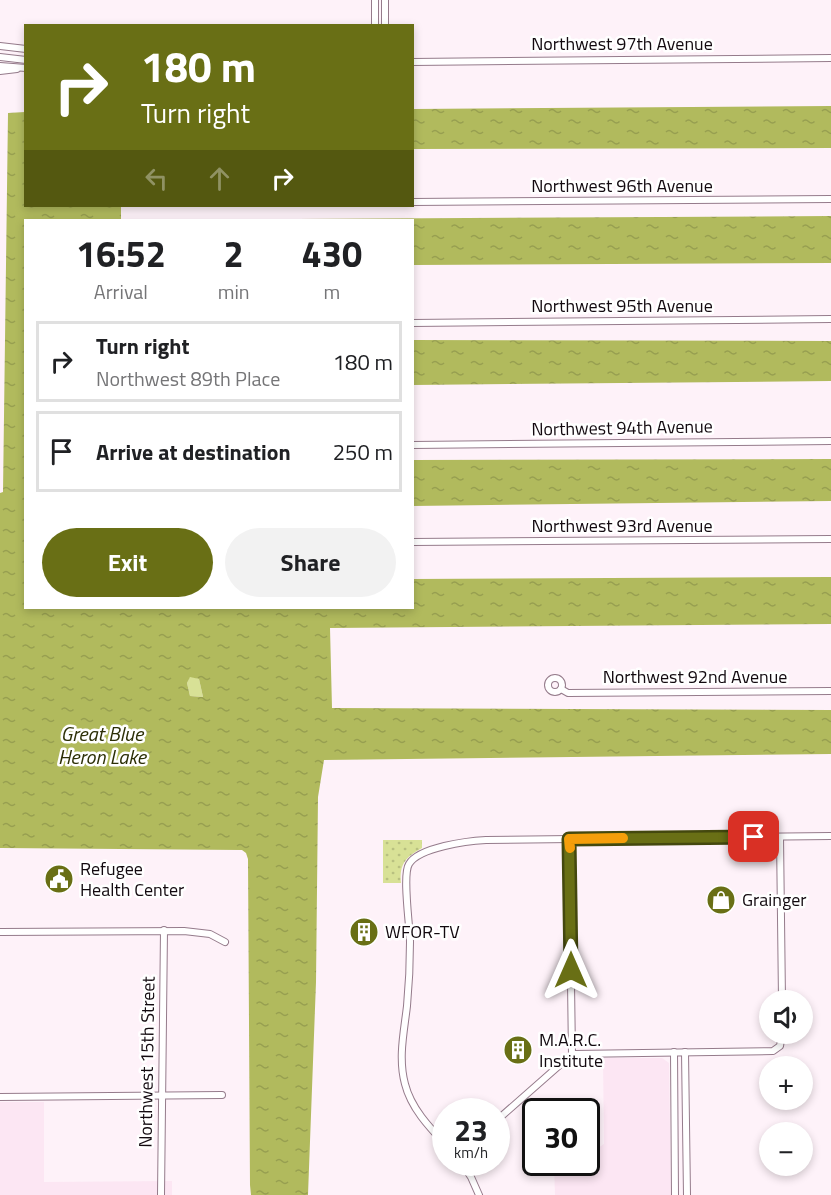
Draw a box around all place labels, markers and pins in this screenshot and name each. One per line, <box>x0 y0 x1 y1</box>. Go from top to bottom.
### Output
pin <box>728 811 779 862</box>
place label: Refugee Health Center <box>80 855 184 903</box>
public building icon: Refugee Health Center <box>43 863 75 895</box>
shop icon: Grainger <box>705 884 737 916</box>
place label: Grainger <box>742 886 807 913</box>
building icon: WFOR-TV <box>348 916 380 948</box>
place label: WFOR-TV <box>385 918 460 945</box>
place label: M.A.R.C. Institute <box>539 1026 603 1074</box>
building icon: M.A.R.C. Institute <box>502 1034 534 1066</box>

